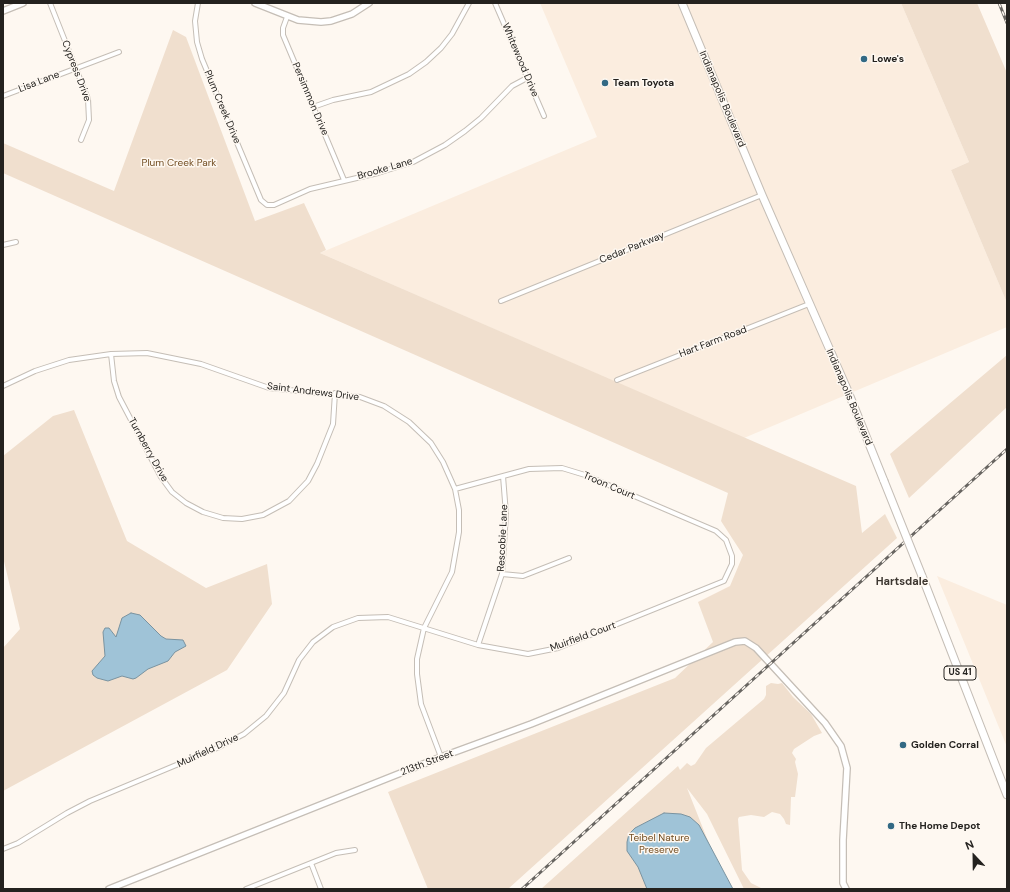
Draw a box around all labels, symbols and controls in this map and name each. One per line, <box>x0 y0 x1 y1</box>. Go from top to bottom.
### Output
street label: Whitewood Drive <box>499 21 541 99</box>
street label: Cypress Drive <box>59 39 93 103</box>
street label: Indianapolis Boulevard <box>696 49 748 149</box>
place label: Lowe's <box>872 53 904 65</box>
marker: Lowe's <box>859 54 869 64</box>
street label: Persimmon Drive <box>289 61 331 137</box>
street label: Plum Creek Drive <box>201 68 243 146</box>
street label: Lisa Lane <box>17 69 61 95</box>
place label: Team Toyota <box>613 77 674 89</box>
marker: Team Toyota <box>600 78 610 88</box>
street label: Brooke Lane <box>356 155 414 183</box>
park label: Plum Creek Park <box>142 157 216 169</box>
street label: Cedar Parkway <box>598 230 666 266</box>
street label: Hart Farm Road <box>677 324 749 360</box>
street label: Indianapolis Boulevard <box>823 347 875 447</box>
street label: Saint Andrews Drive <box>266 380 360 404</box>
street label: Turnberry Drive <box>125 416 171 484</box>
street label: Troon Court <box>581 470 637 502</box>
street label: Rescobie Lane <box>495 504 511 572</box>
district label: Hartsdale <box>876 575 928 589</box>
street label: Muirfield Court <box>548 620 618 654</box>
road number: US 41 <box>944 666 976 680</box>
street label: Muirfield Drive <box>175 732 241 770</box>
place label: Golden Corral <box>911 739 979 751</box>
marker: Golden Corral <box>898 740 908 750</box>
street label: 213th Street <box>399 747 455 779</box>
place label: The Home Depot <box>899 820 980 832</box>
marker: The Home Depot <box>886 821 896 831</box>
park label: Teibel Nature Preserve <box>629 832 689 856</box>
north arrow <box>954 836 994 876</box>
text: N <box>963 837 976 853</box>

